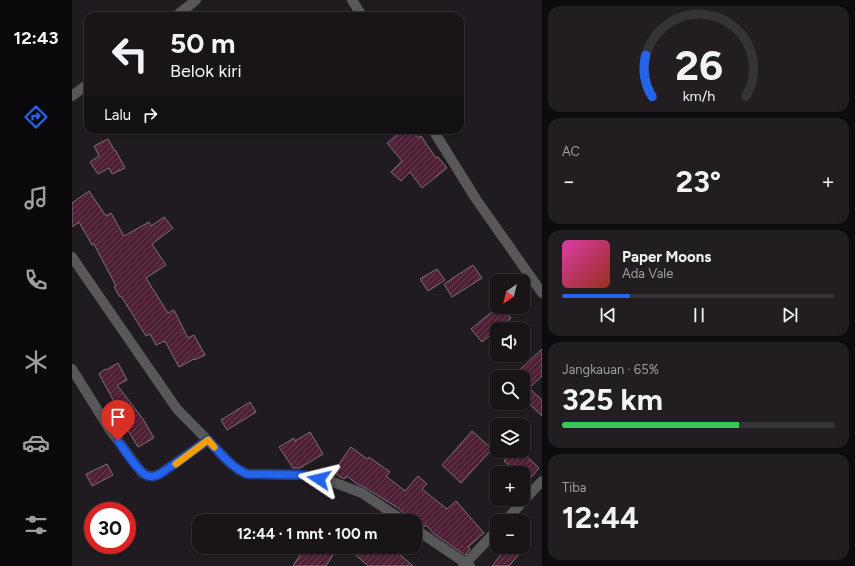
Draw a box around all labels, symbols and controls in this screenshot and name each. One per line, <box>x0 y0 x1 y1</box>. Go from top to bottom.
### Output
text: 50 m <box>170 26 236 60</box>
text: 12:43 <box>14 27 58 49</box>
icon: left <box>104 28 156 80</box>
text: 26 <box>674 40 723 90</box>
text: Belok kiri <box>170 60 242 82</box>
text: km/h <box>682 87 715 105</box>
icon: directions <box>22 103 50 131</box>
icon: right <box>139 104 161 126</box>
text: Lalu <box>104 106 131 124</box>
text: AC <box>562 144 580 159</box>
text: 23° <box>676 163 721 200</box>
text: − <box>562 168 576 195</box>
text: + <box>821 168 835 195</box>
icon: music <box>22 184 50 212</box>
text: Paper Moons <box>622 248 711 266</box>
icon: phone <box>22 266 50 294</box>
text: Ada Vale <box>622 266 673 281</box>
north arrow <box>490 274 530 314</box>
map controls <box>490 274 530 554</box>
icon: previous <box>597 304 619 326</box>
icon: pause <box>688 304 710 326</box>
icon: next <box>779 304 801 326</box>
button: sound <box>490 322 530 362</box>
icon: climate <box>22 348 50 376</box>
text: Jangkauan · 65% <box>562 362 659 377</box>
button: search <box>490 370 530 410</box>
text: 325 km <box>562 381 663 418</box>
pin <box>101 400 135 441</box>
icon: arrive <box>107 406 129 428</box>
button: layers <box>490 418 530 458</box>
icon: car <box>22 429 50 457</box>
position arrow <box>298 458 340 500</box>
button: + <box>490 466 530 506</box>
text: Tiba <box>562 480 586 495</box>
text: 12:44 <box>562 499 639 536</box>
speed limit sign: 30 <box>84 502 136 554</box>
icon: filters <box>22 511 50 539</box>
button: − <box>490 514 530 554</box>
text: 12:44 · 1 mnt · 100 m <box>237 525 377 543</box>

